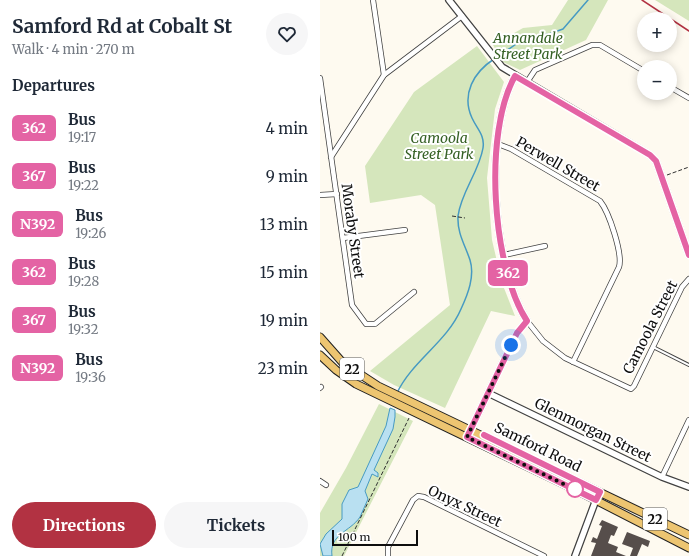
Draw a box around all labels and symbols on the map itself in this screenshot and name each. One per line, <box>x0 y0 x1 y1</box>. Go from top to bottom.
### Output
park label: Annandale Street Park <box>492 29 563 63</box>
park label: Camoola Street Park <box>405 129 474 163</box>
street label: Perwell Street <box>513 133 604 196</box>
street label: Moraby Street <box>337 183 369 280</box>
line badge: 362 <box>485 260 531 286</box>
street label: Camoola Street <box>619 277 682 377</box>
your location <box>501 335 521 355</box>
road number: 22 <box>340 358 364 380</box>
street label: Glenmorgan Street <box>532 394 655 466</box>
street label: Samford Road <box>491 418 585 476</box>
unlabelled marker <box>566 480 584 498</box>
street label: Onyx Street <box>425 481 505 531</box>
road number: 22 <box>643 508 667 530</box>
scale bar <box>332 528 418 547</box>

